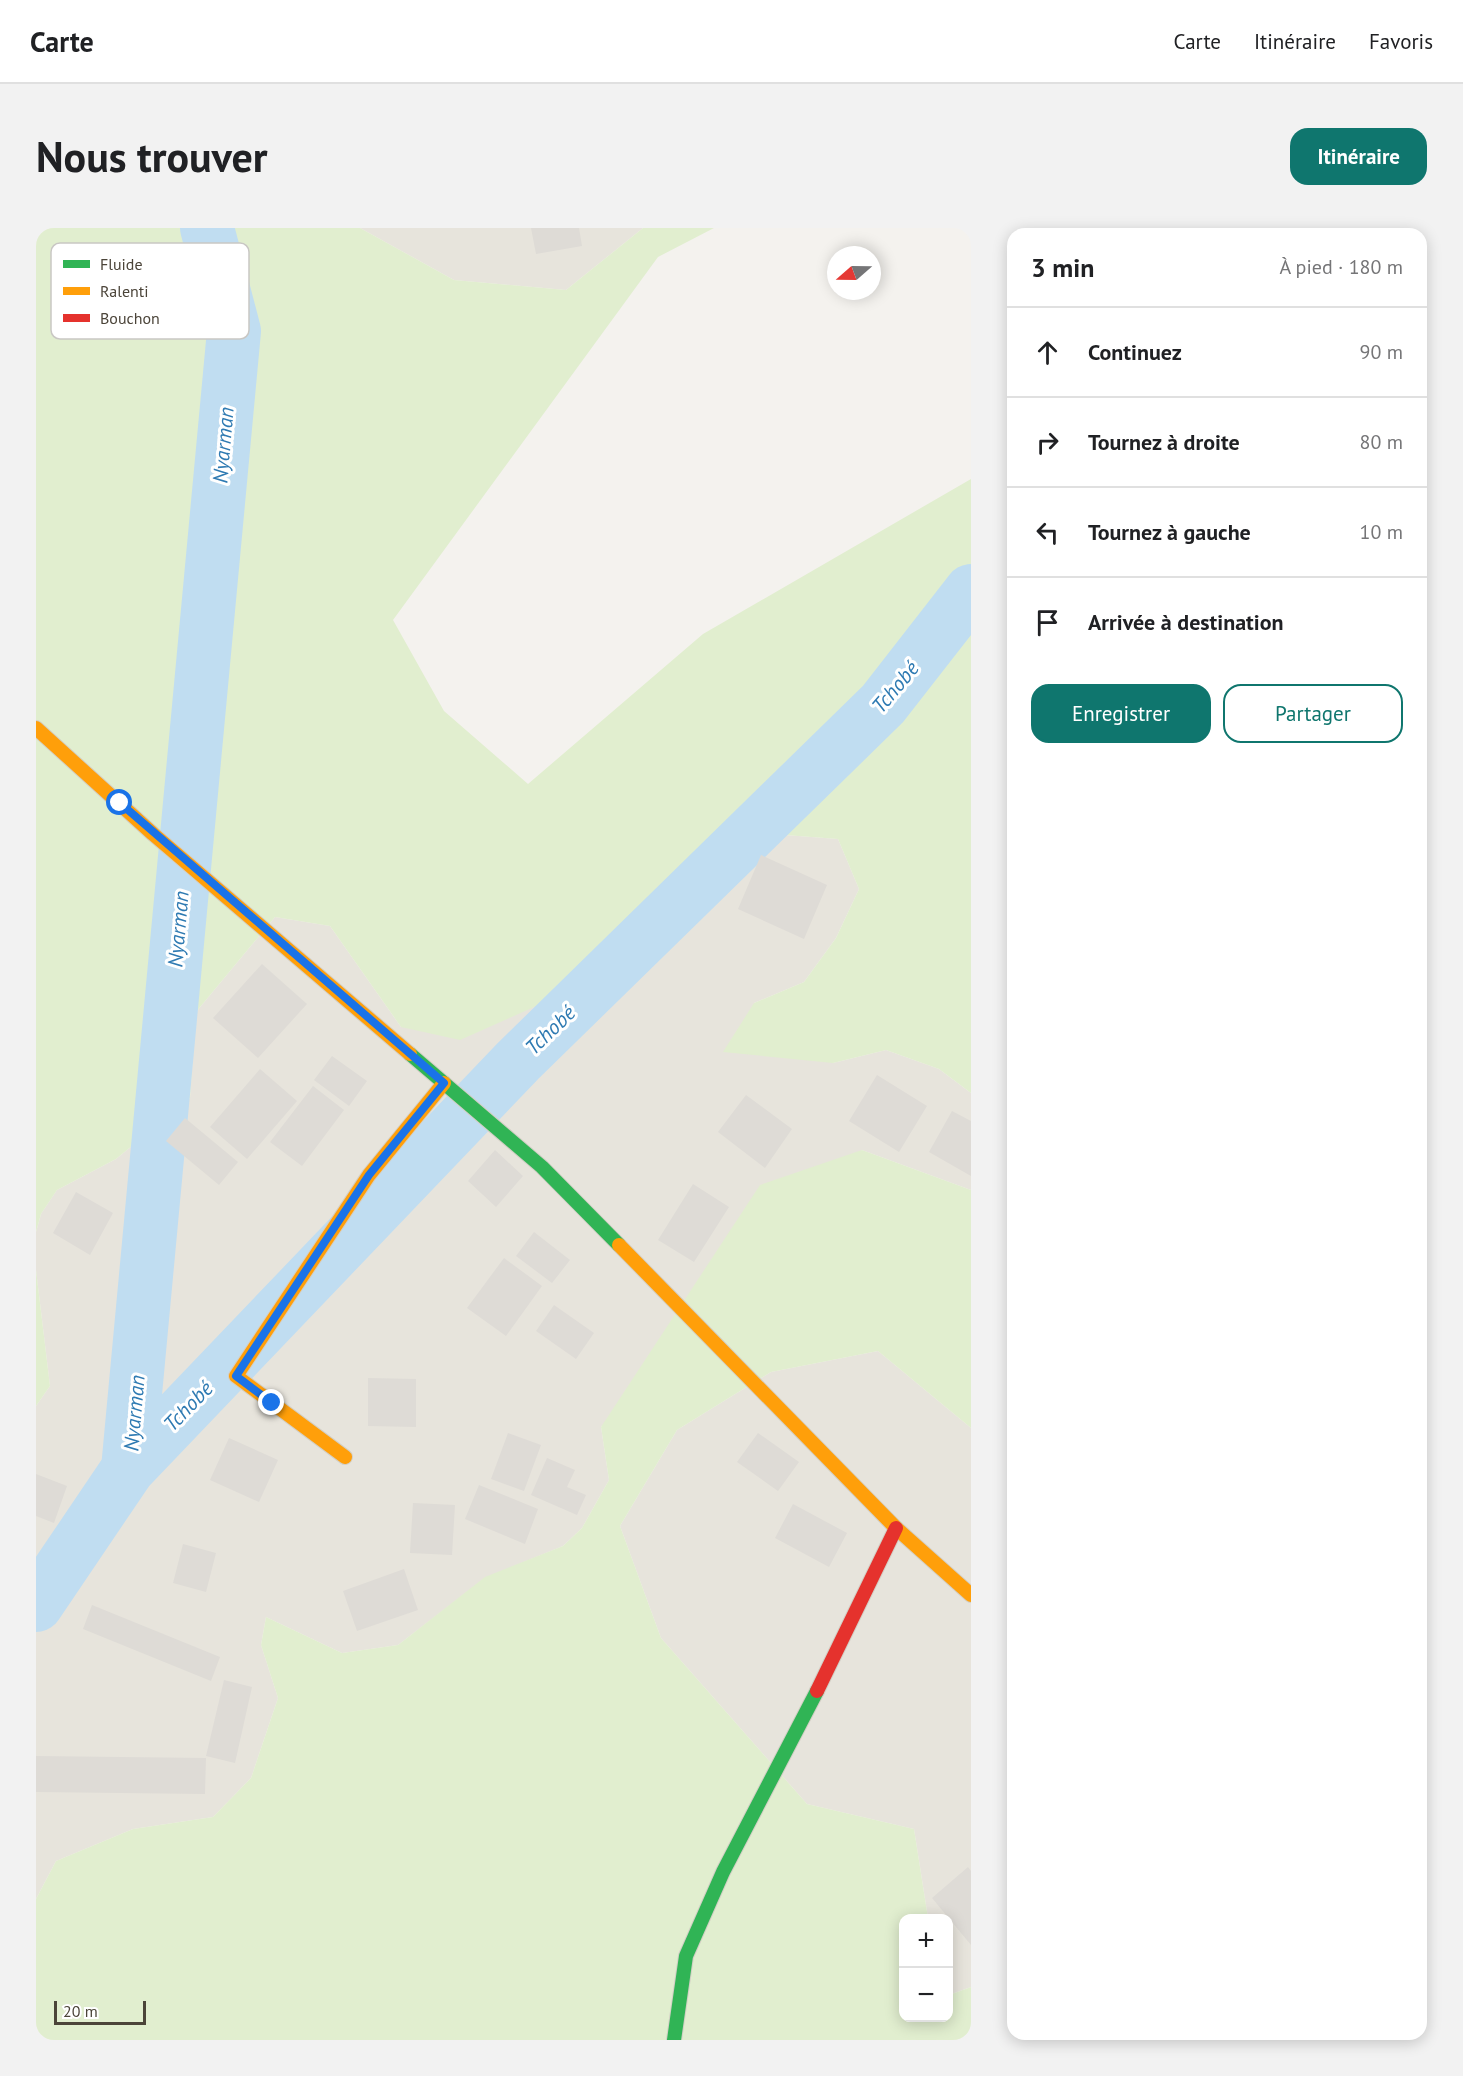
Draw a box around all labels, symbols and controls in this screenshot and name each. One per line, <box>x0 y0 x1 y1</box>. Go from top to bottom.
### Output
text: Carte <box>30 23 94 60</box>
text: Carte <box>1174 28 1221 55</box>
text: Itinéraire <box>1254 28 1336 55</box>
text: Favoris <box>1369 28 1433 55</box>
button: Itinéraire <box>1290 128 1427 185</box>
text: Nous trouver <box>36 129 267 184</box>
legend <box>51 243 249 339</box>
north arrow <box>827 246 881 300</box>
text: 3 min <box>1031 251 1094 284</box>
text: Fluide <box>100 254 143 274</box>
text: À pied · 180 m <box>1279 254 1403 280</box>
text: Ralenti <box>100 281 149 301</box>
text: Bouchon <box>100 308 160 328</box>
icon: ahead <box>1031 336 1064 369</box>
text: Continuez <box>1088 338 1182 366</box>
text: 90 m <box>1360 339 1403 365</box>
water label: Nyarman <box>206 406 240 484</box>
icon: right <box>1031 426 1064 459</box>
text: Tournez à droite <box>1088 428 1240 456</box>
text: 80 m <box>1360 429 1403 455</box>
icon: left <box>1031 516 1064 549</box>
text: Tournez à gauche <box>1088 518 1251 546</box>
text: 10 m <box>1360 519 1403 545</box>
icon: arrive <box>1031 606 1064 639</box>
text: Arrivée à destination <box>1088 608 1284 636</box>
water label: Tchobé <box>865 655 925 719</box>
button: Enregistrer <box>1031 684 1211 743</box>
button: Partager <box>1223 684 1403 743</box>
route start <box>106 789 132 815</box>
water label: Nyarman <box>161 890 195 968</box>
water label: Tchobé <box>519 999 581 1061</box>
water label: Nyarman <box>117 1374 151 1452</box>
water label: Tchobé <box>157 1375 219 1437</box>
route end <box>258 1389 284 1415</box>
map controls <box>899 1914 953 2022</box>
button: + <box>899 1914 953 1968</box>
button: − <box>899 1968 953 2022</box>
scale bar <box>54 1998 146 2026</box>
text: 20 m <box>63 2001 98 2021</box>

